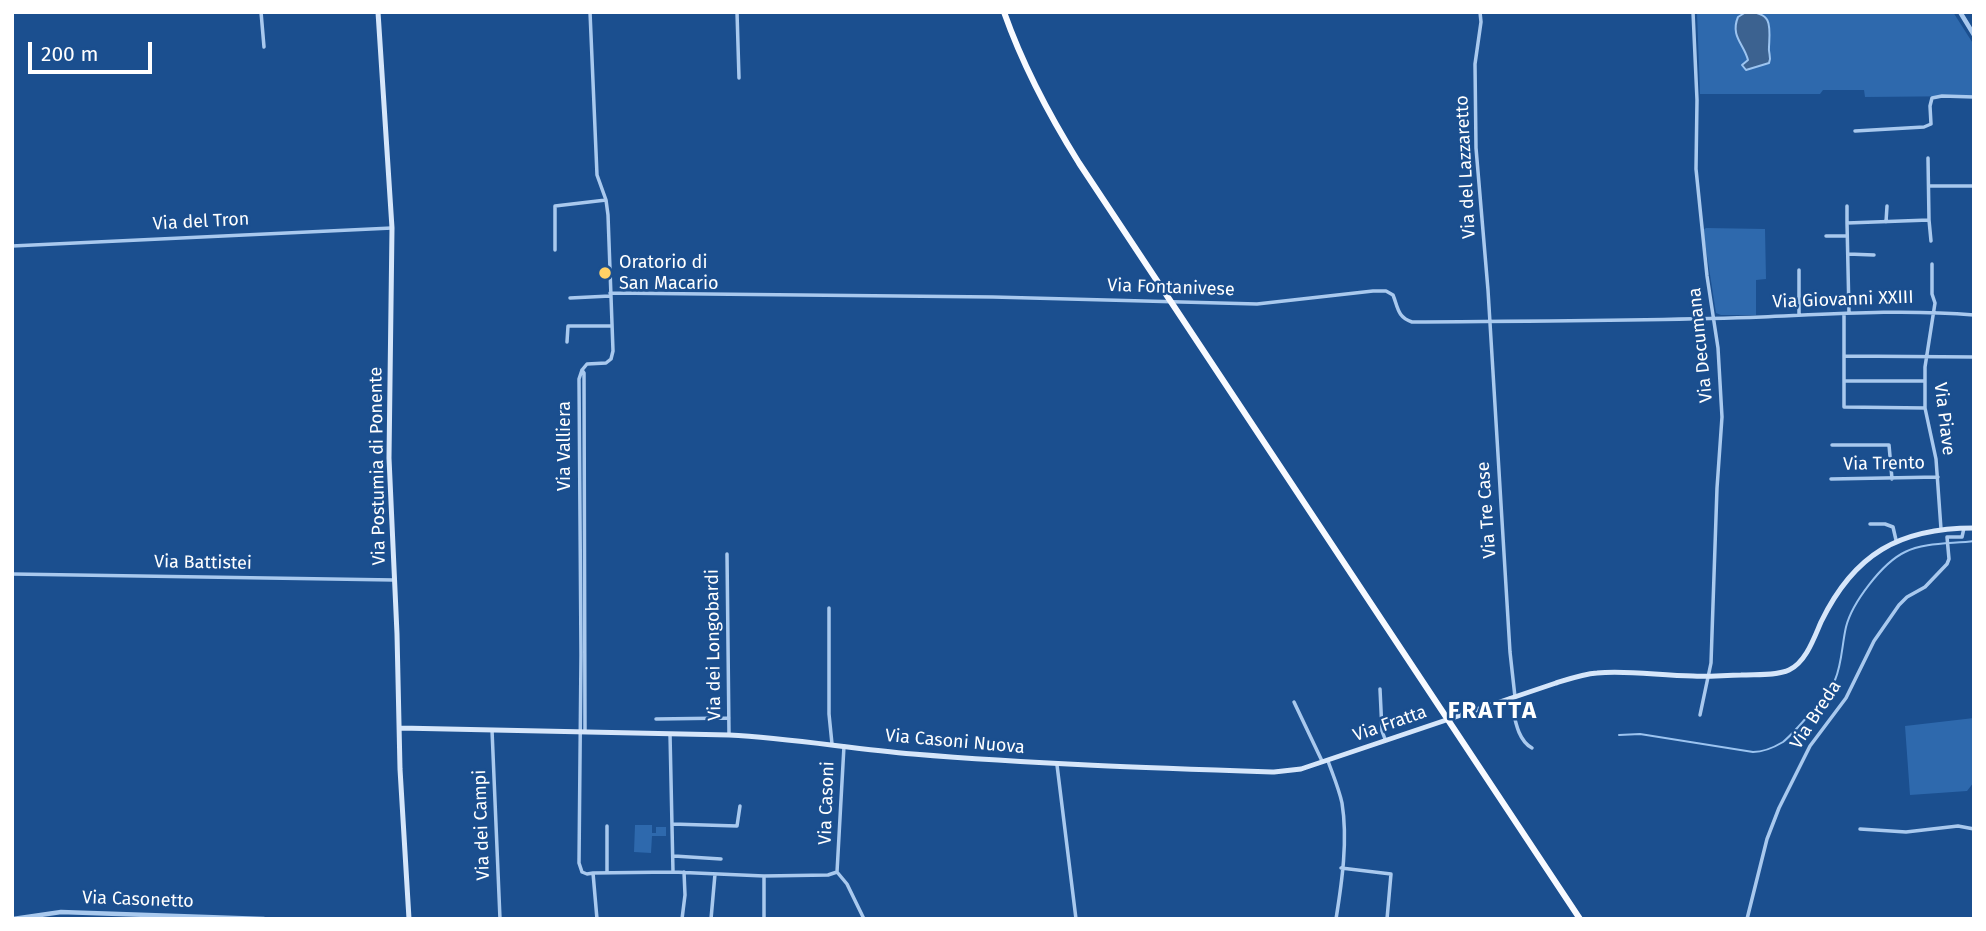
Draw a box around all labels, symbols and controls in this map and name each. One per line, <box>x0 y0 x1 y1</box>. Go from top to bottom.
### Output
scale bar <box>32 28 156 72</box>
text: 200 m <box>41 41 98 67</box>
street label: Via del Lazzaretto <box>1451 95 1481 239</box>
street label: Via del Tron <box>152 209 250 235</box>
place label: Oratorio di San Macario <box>619 252 718 294</box>
marker: Oratorio di San Macario <box>597 265 613 281</box>
street label: Via Fontanivese <box>1107 275 1235 301</box>
street label: Via Decumana <box>1684 286 1718 404</box>
street label: Via Giovanni XXIII <box>1772 287 1914 313</box>
street label: Via Postumia di Ponente <box>365 367 391 565</box>
street label: Via Piave <box>1929 381 1959 457</box>
street label: Via Valliera <box>554 401 576 491</box>
street label: Via Trento <box>1843 452 1925 476</box>
street label: Via Tre Case <box>1473 461 1501 559</box>
street label: Via Battistei <box>154 551 252 575</box>
street label: Via dei Longobardi <box>702 569 726 721</box>
street label: Via Breda <box>1786 677 1846 753</box>
district label: FRATTA <box>1449 697 1537 725</box>
street label: Via Fratta <box>1350 701 1430 747</box>
street label: Via Casoni Nuova <box>884 725 1026 759</box>
street label: Via Casoni <box>815 761 839 845</box>
street label: Via dei Campi <box>469 769 495 881</box>
street label: Via Casonetto <box>82 887 194 913</box>

